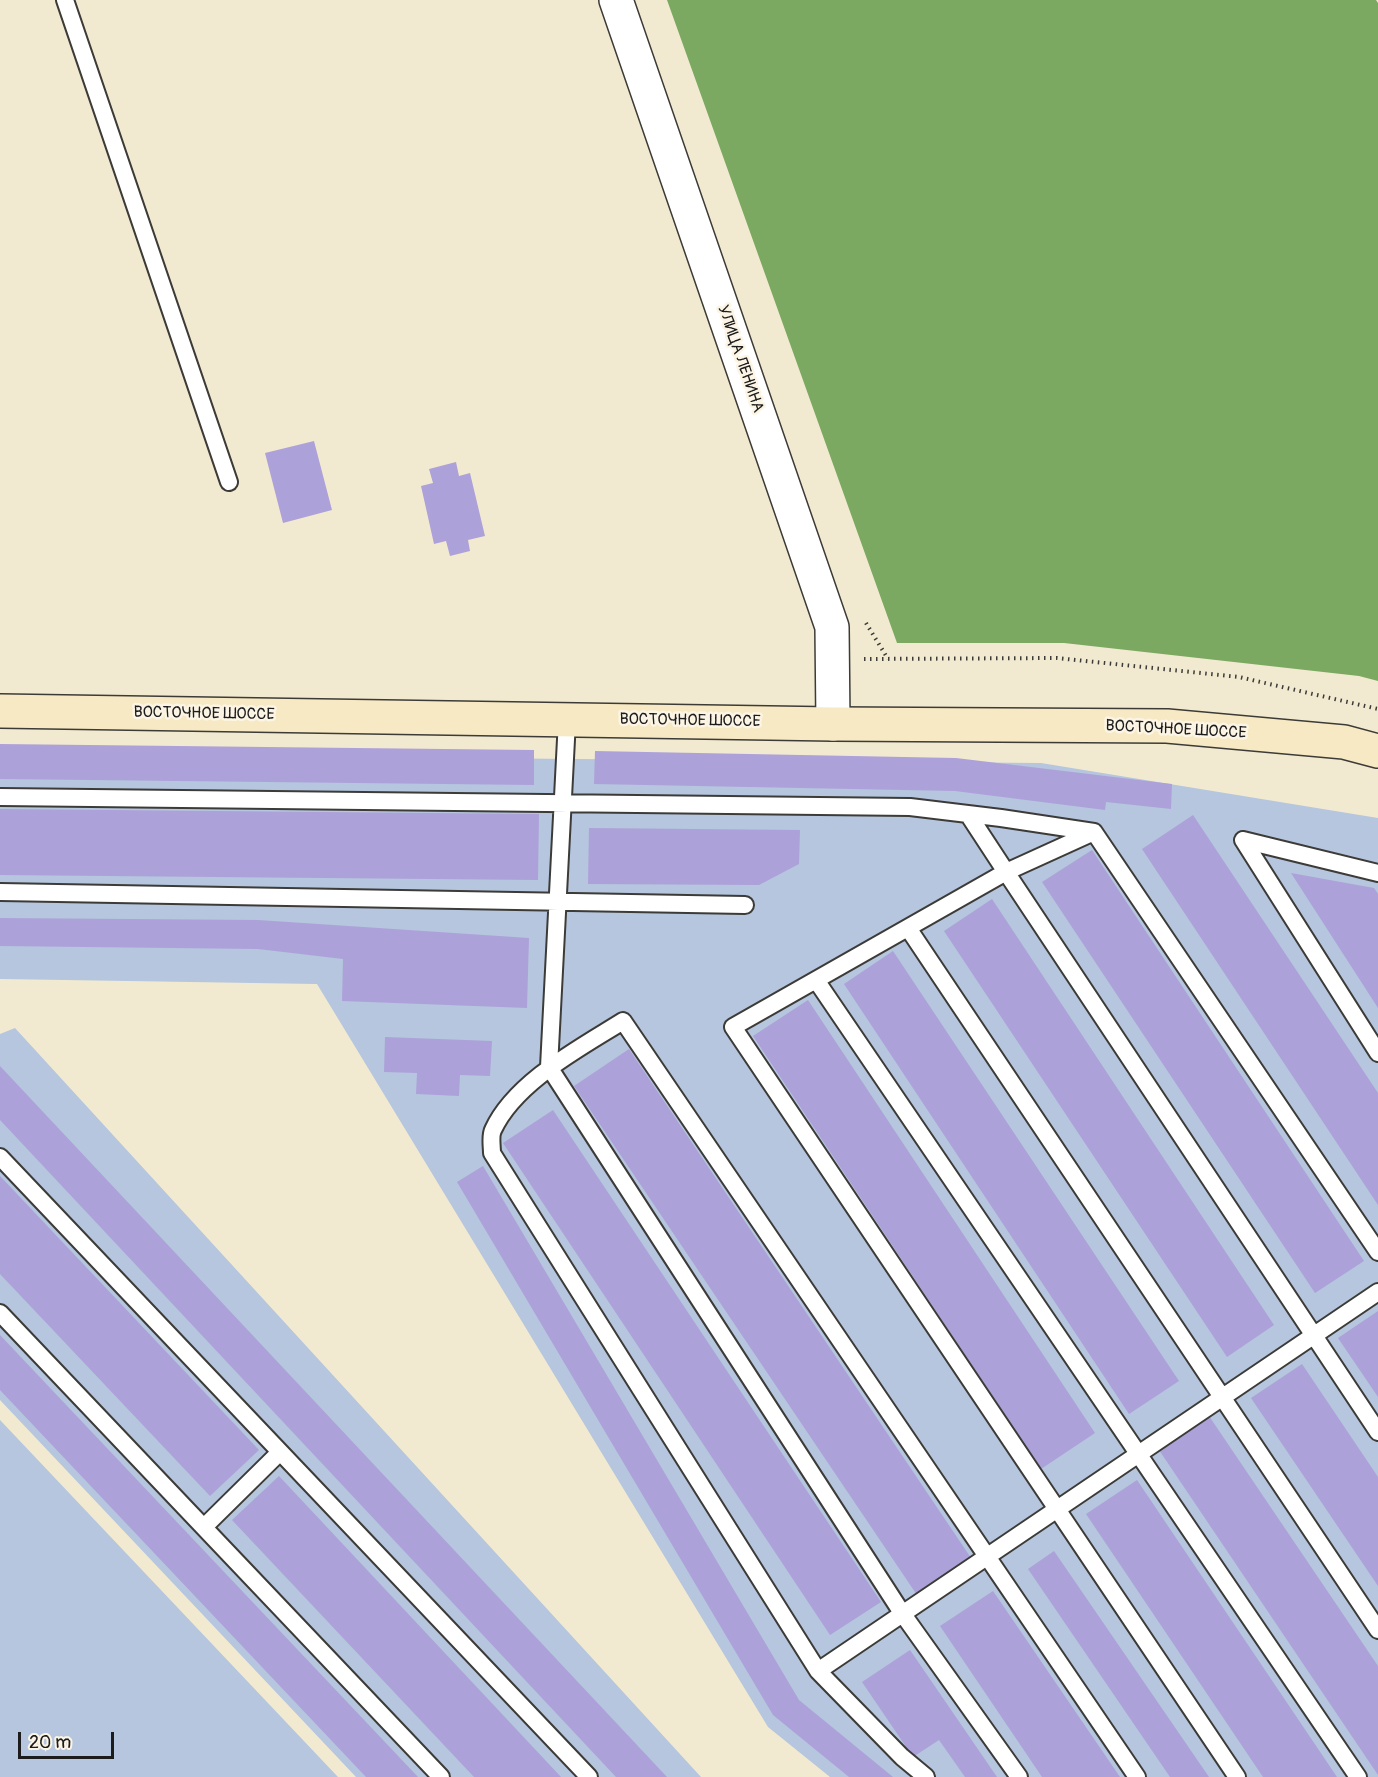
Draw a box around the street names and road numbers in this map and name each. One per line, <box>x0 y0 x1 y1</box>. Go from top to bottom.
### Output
street label: УЛИЦА ЛЕНИНА <box>713 303 767 415</box>
street label: ВОСТОЧНОЕ ШОССЕ <box>133 703 275 725</box>
street label: ВОСТОЧНОЕ ШОССЕ <box>619 710 761 732</box>
street label: ВОСТОЧНОЕ ШОССЕ <box>1105 717 1247 743</box>

